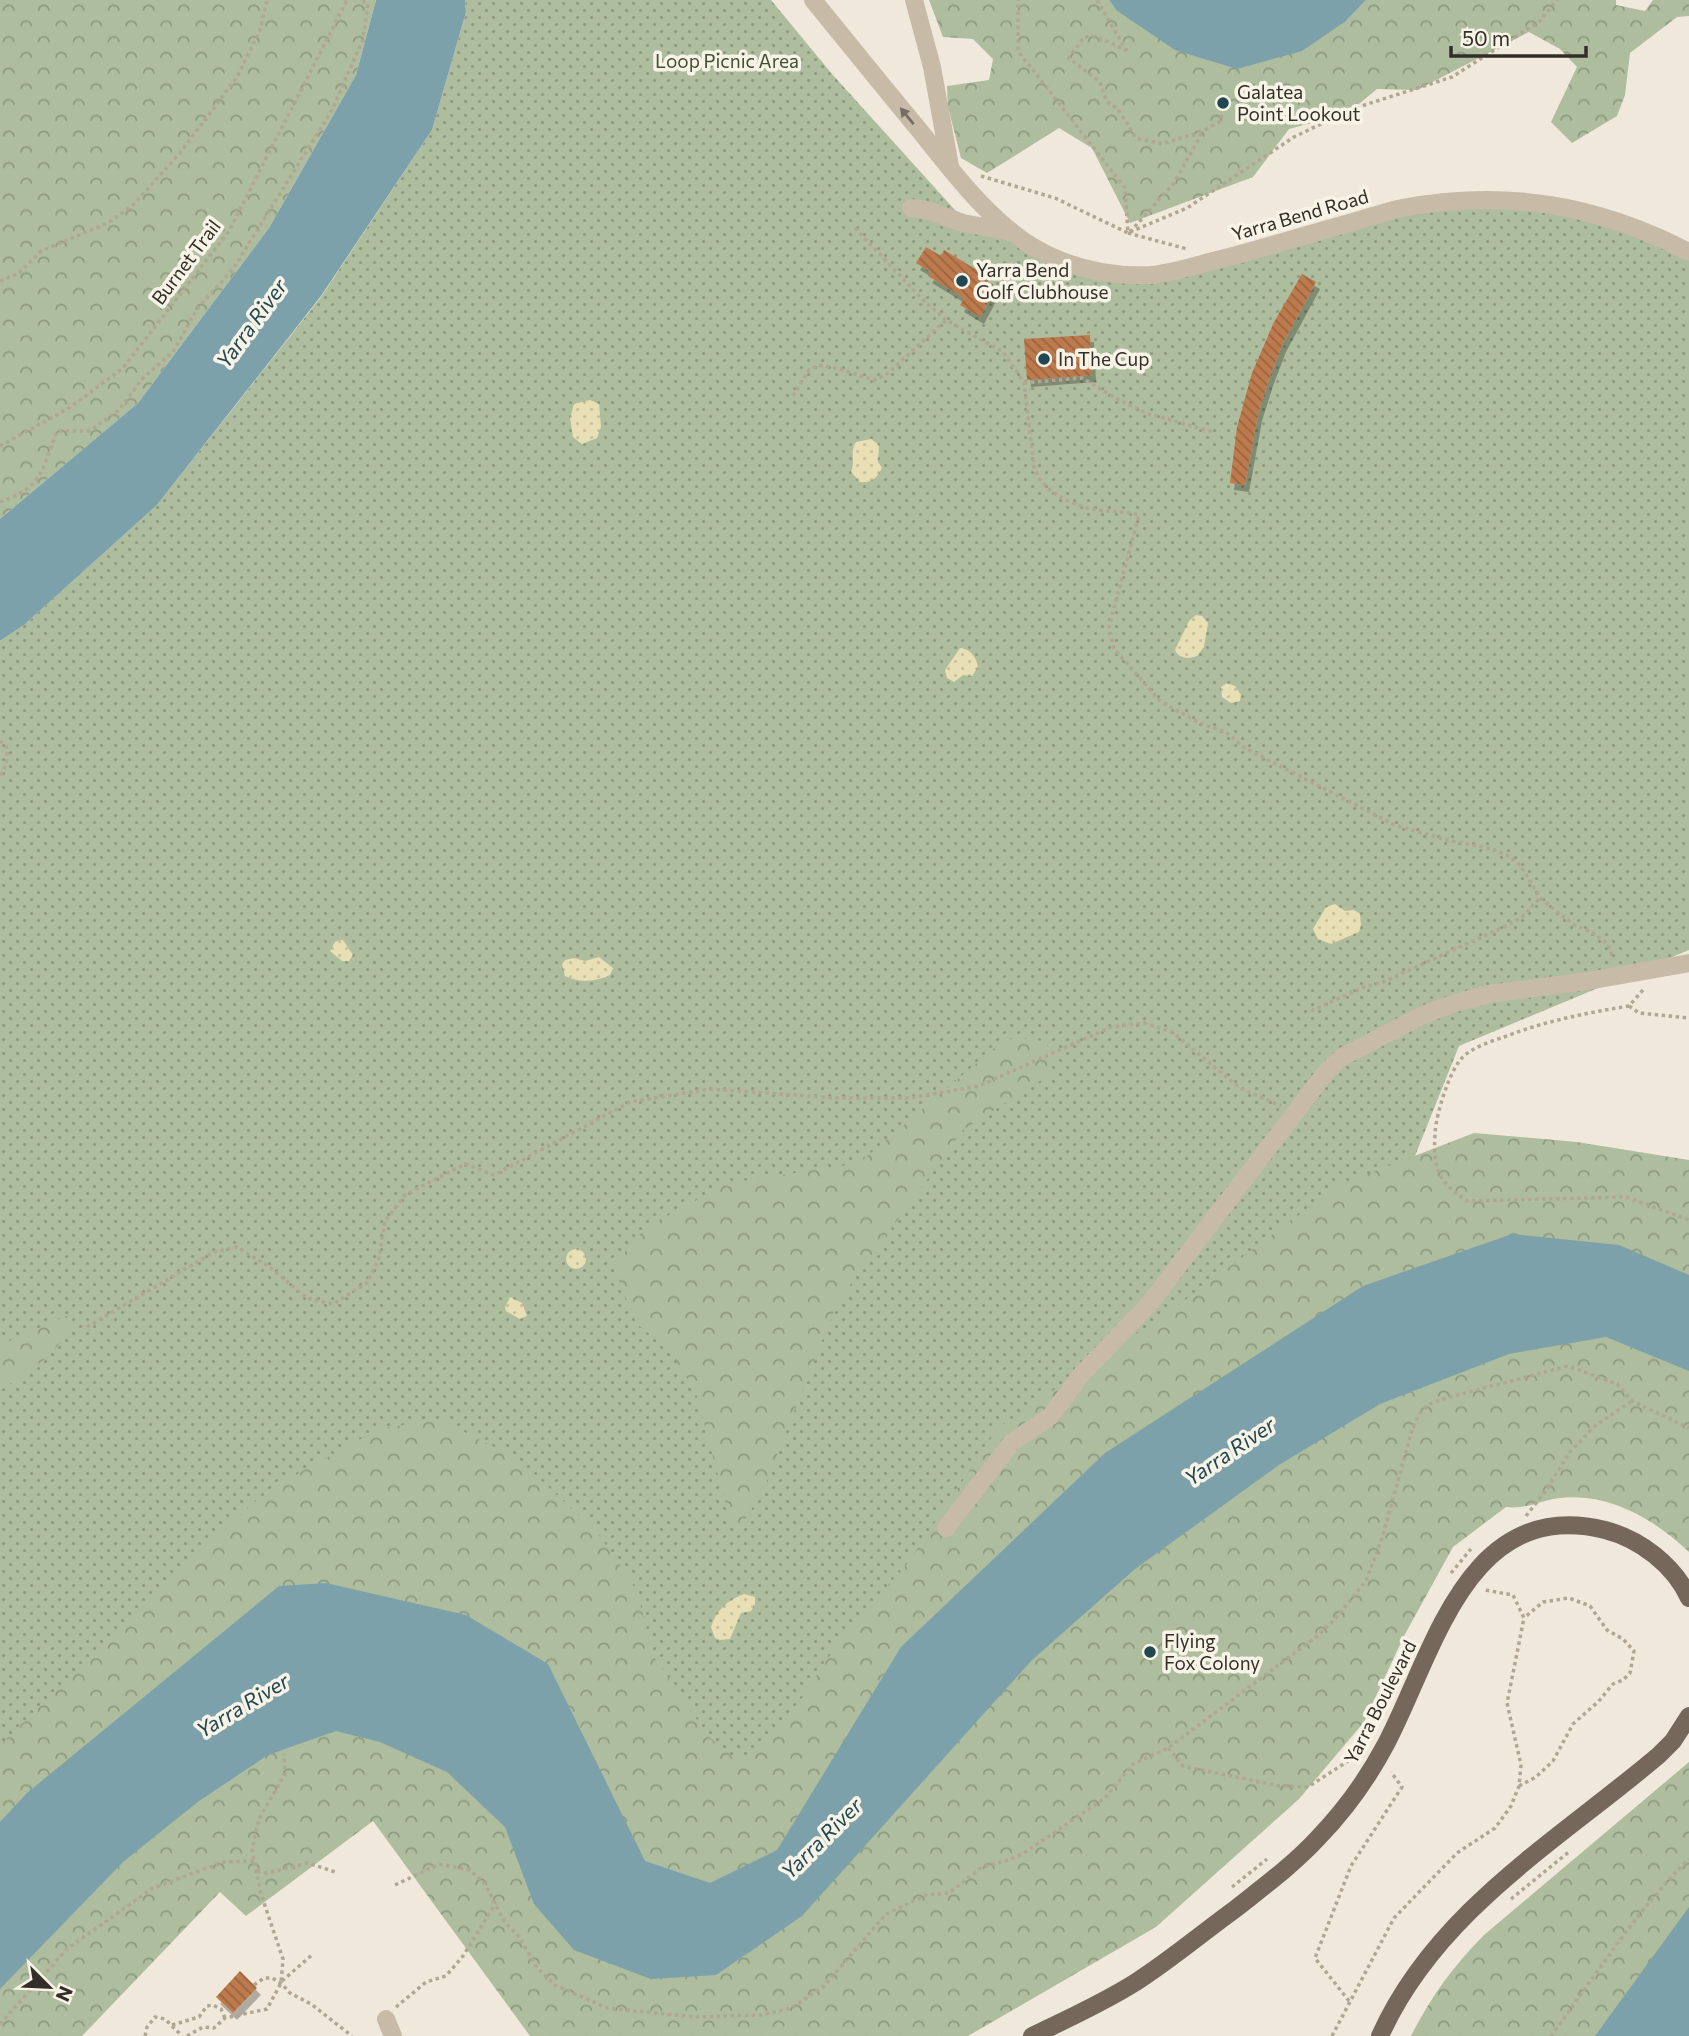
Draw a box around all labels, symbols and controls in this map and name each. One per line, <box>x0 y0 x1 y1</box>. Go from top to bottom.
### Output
scale bar <box>1451 14 1586 58</box>
text: 50 m <box>1462 25 1510 50</box>
park label: Loop Picnic Area <box>655 49 799 72</box>
place label: Galatea Point Lookout <box>1237 80 1361 125</box>
marker: Galatea Point Lookout <box>1215 95 1231 111</box>
one-way arrow <box>900 108 915 126</box>
street label: Yarra Bend Road <box>1229 184 1371 245</box>
street label: Burnet Trail <box>146 215 225 309</box>
place label: Yarra Bend Golf Clubhouse <box>976 258 1108 303</box>
water label: Yarra River <box>210 273 292 372</box>
marker: Yarra Bend Golf Clubhouse <box>954 273 970 289</box>
place label: In The Cup <box>1058 347 1149 370</box>
marker: In The Cup <box>1036 351 1052 367</box>
water label: Yarra River <box>1179 1411 1280 1490</box>
place label: Flying Fox Colony <box>1164 1629 1260 1674</box>
street label: Yarra Boulevard <box>1339 1636 1421 1767</box>
marker: Flying Fox Colony <box>1142 1644 1158 1660</box>
water label: Yarra River <box>191 1667 294 1742</box>
water label: Yarra River <box>775 1792 867 1883</box>
north arrow <box>14 1952 84 2022</box>
text: N <box>52 1983 78 2005</box>

